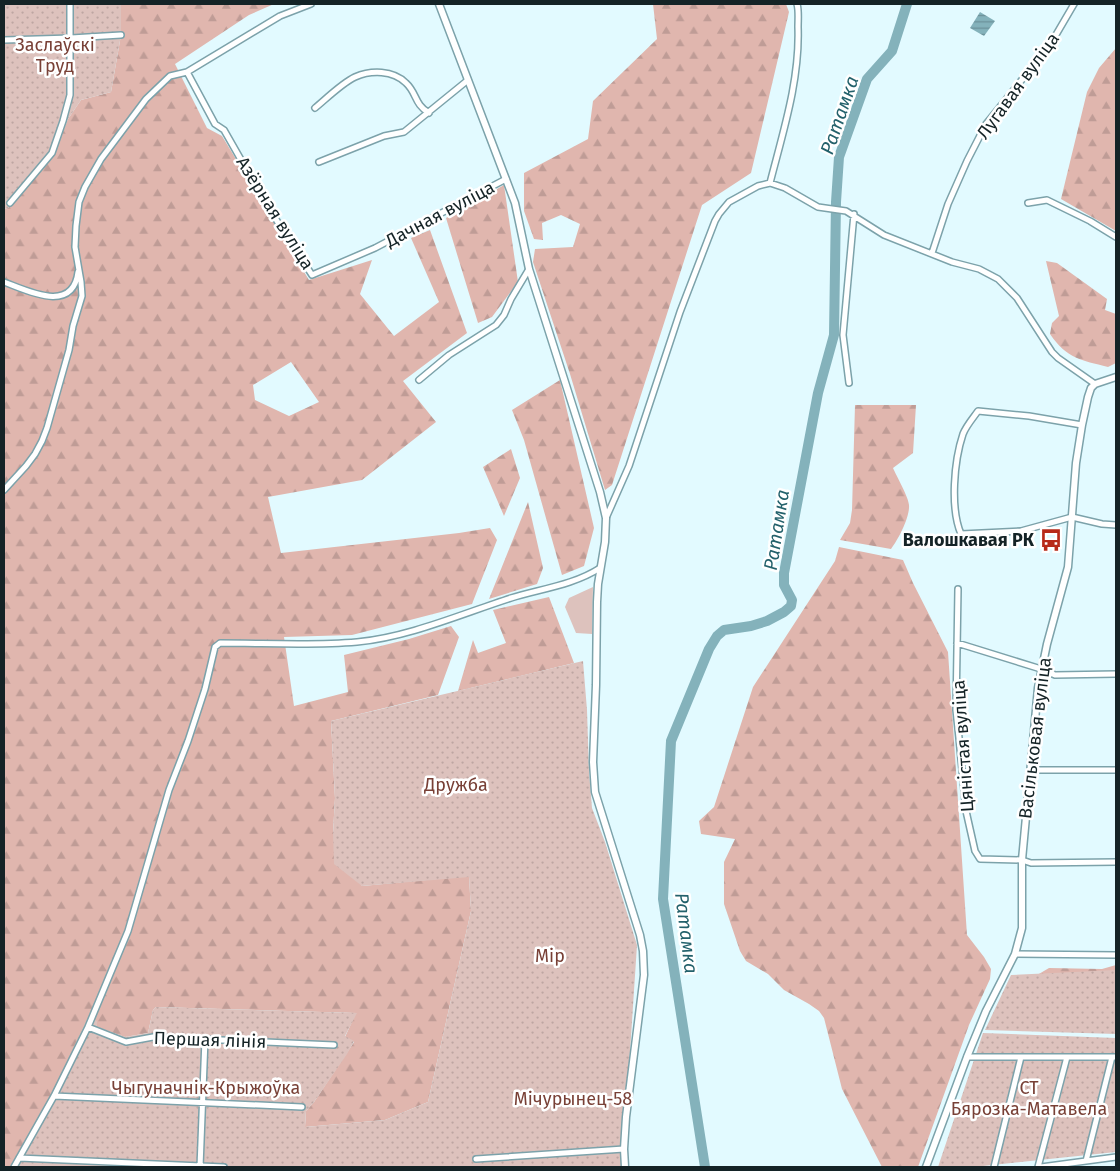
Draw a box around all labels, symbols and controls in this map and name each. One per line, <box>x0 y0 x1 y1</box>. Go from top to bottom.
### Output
street label: Лугавая вуліца <box>972 28 1064 144</box>
park label: Заслаўскі Труд <box>15 34 95 77</box>
water label: Ратамка <box>815 73 864 157</box>
street label: Азёрная вуліца <box>231 152 319 274</box>
street label: Дачная вуліца <box>381 176 498 252</box>
water label: Ратамка <box>759 488 794 572</box>
bus stop icon: Валошкавая РК <box>1038 527 1064 553</box>
place label: Валошкавая РК <box>903 529 1035 551</box>
street label: Васільковая вуліца <box>1014 656 1056 820</box>
street label: Цяністая вуліца <box>947 679 979 813</box>
park label: Дружба <box>423 774 488 796</box>
water label: Ратамка <box>670 891 703 975</box>
park label: Мір <box>535 945 565 967</box>
street label: Першая лінія <box>153 1027 267 1053</box>
park label: Чыгуначнік-Крыжоўка <box>112 1077 300 1099</box>
park label: СТ Бярозка-Матавела <box>951 1077 1107 1120</box>
park label: Мічурынец-58 <box>514 1088 632 1110</box>

